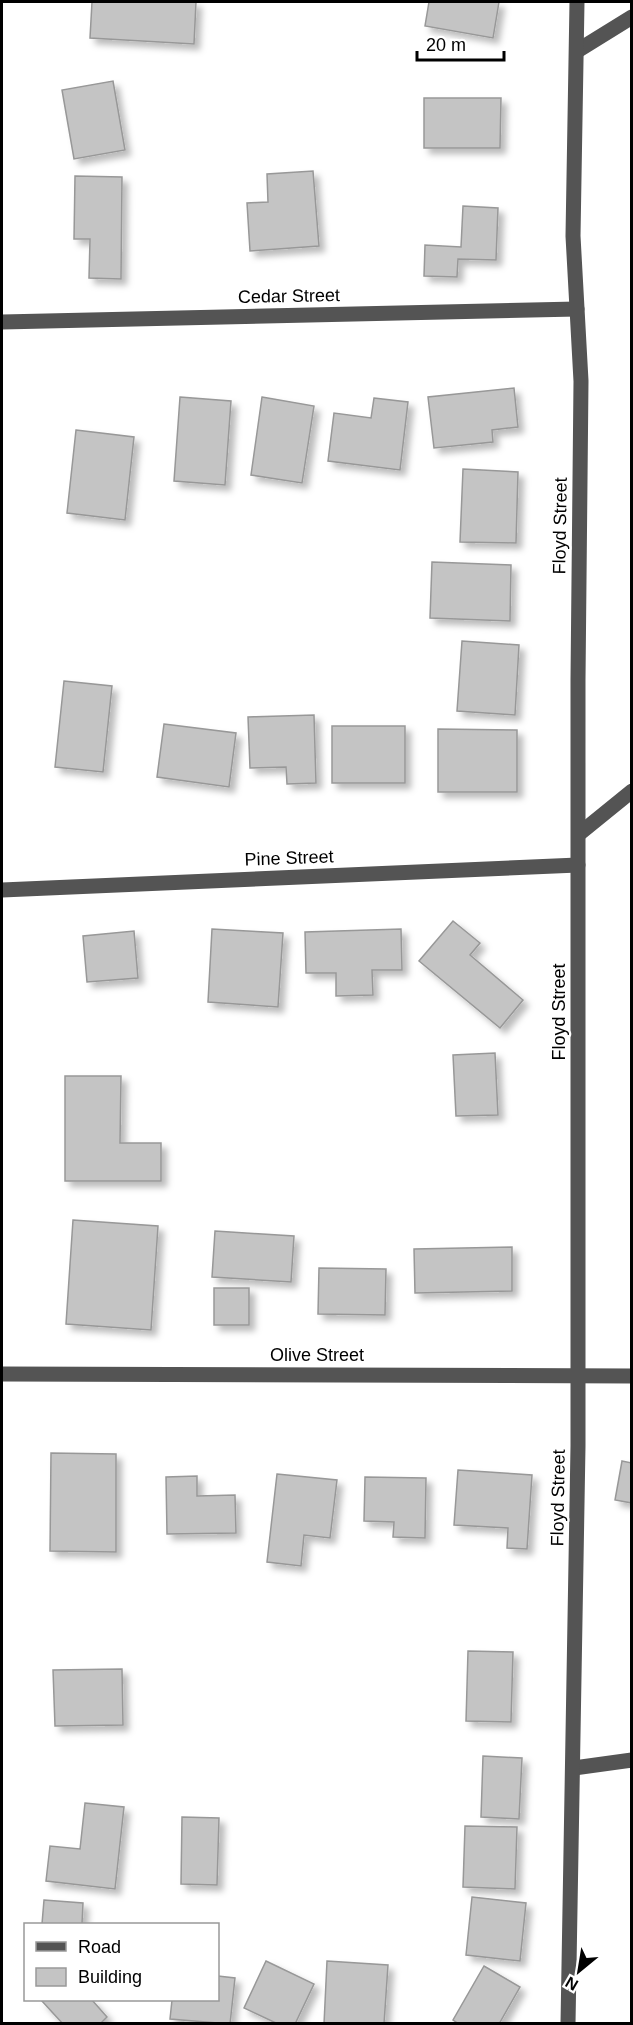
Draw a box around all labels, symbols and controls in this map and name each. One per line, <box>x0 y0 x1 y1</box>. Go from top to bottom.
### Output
scale bar <box>417 24 504 62</box>
text: 20 m <box>426 35 466 55</box>
street label: Cedar Street <box>238 285 340 307</box>
street label: Floyd Street <box>549 477 571 575</box>
street label: Pine Street <box>244 846 334 870</box>
street label: Floyd Street <box>549 963 569 1061</box>
street label: Olive Street <box>270 1345 364 1365</box>
street label: Floyd Street <box>547 1449 569 1547</box>
legend <box>24 1923 219 2001</box>
text: Road <box>78 1937 121 1957</box>
north arrow <box>549 1941 609 2001</box>
text: Building <box>78 1967 142 1987</box>
text: N <box>562 1973 581 1994</box>

